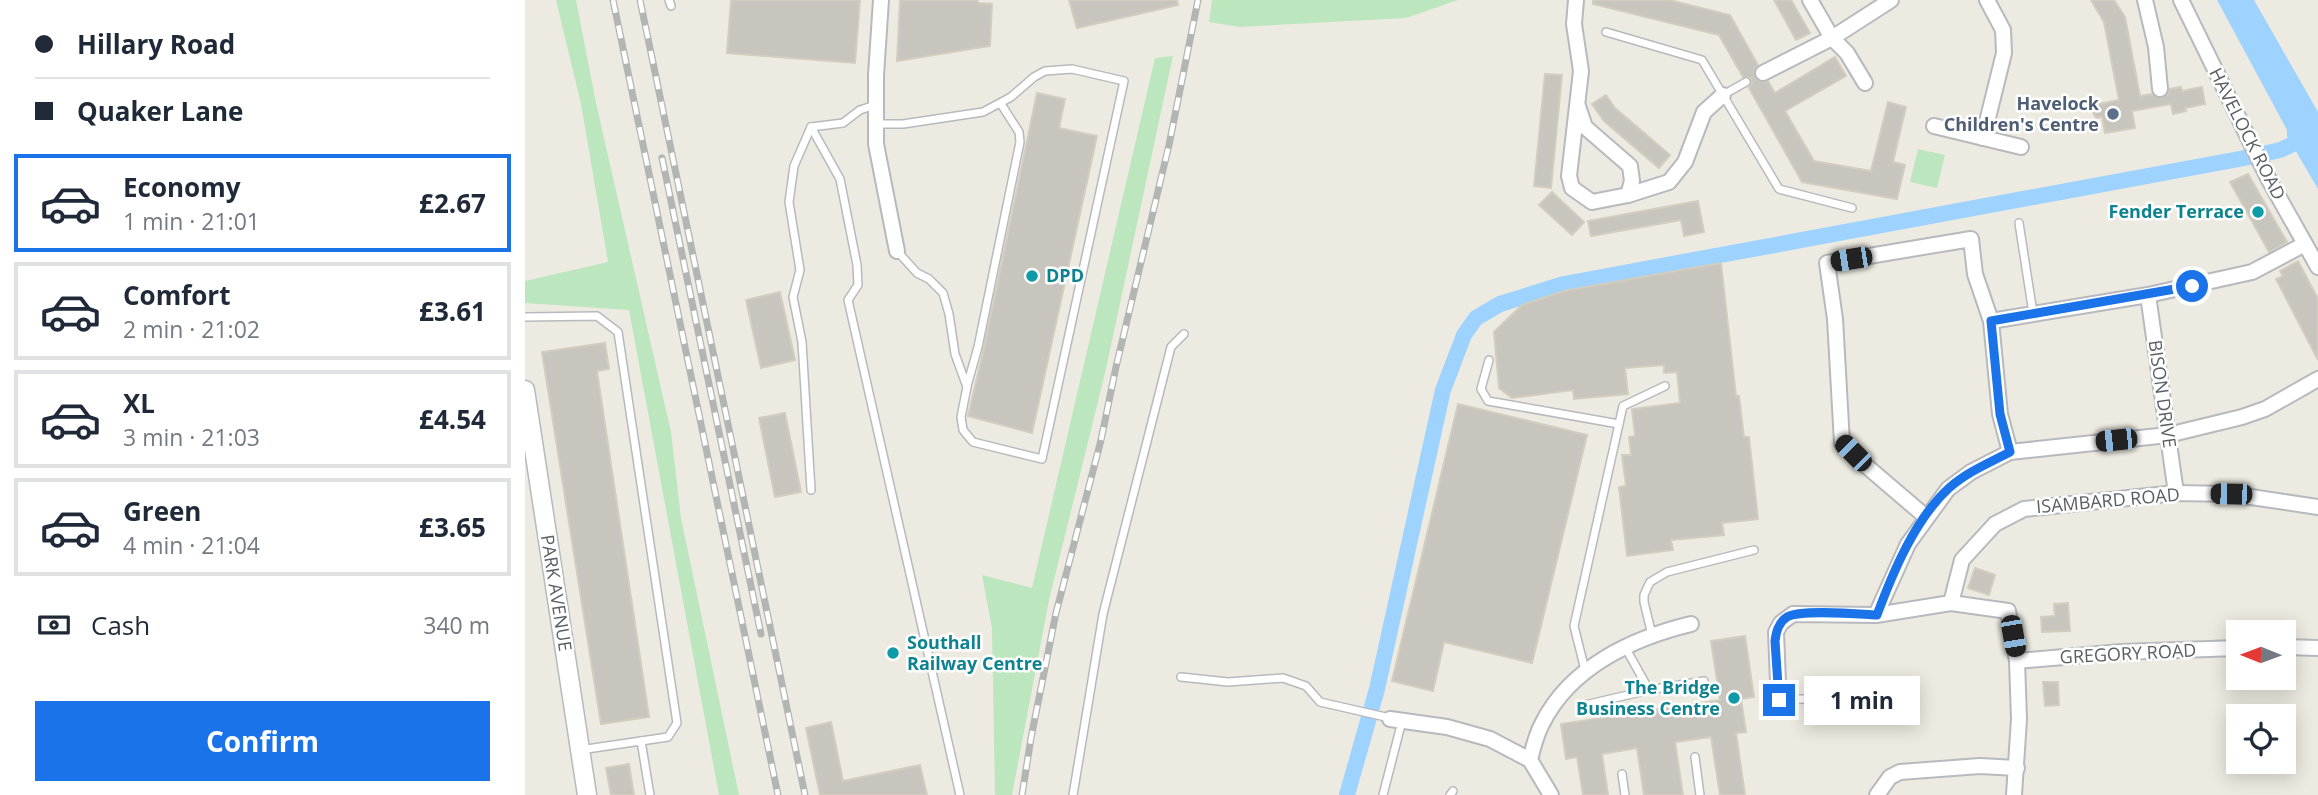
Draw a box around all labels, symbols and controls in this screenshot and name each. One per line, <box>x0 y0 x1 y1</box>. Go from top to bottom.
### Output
text: Hillary Road <box>77 26 235 62</box>
street label: HAVELOCK ROAD <box>2204 63 2292 204</box>
place label: Havelock Children's Centre <box>1944 91 2100 136</box>
text: Quaker Lane <box>77 93 243 129</box>
marker: Havelock Children's Centre <box>2105 106 2121 122</box>
text: Economy <box>123 169 241 205</box>
icon: car <box>39 172 102 235</box>
text: £2.67 <box>419 185 486 221</box>
place label: Fender Terrace <box>2109 199 2244 223</box>
marker: Fender Terrace <box>2250 204 2266 220</box>
text: 1 min · 21:01 <box>123 205 260 237</box>
car <box>1829 245 1874 273</box>
place label: DPD <box>1046 263 1084 287</box>
marker: DPD <box>1024 268 1040 284</box>
route start <box>2176 270 2208 302</box>
text: Comfort <box>123 277 230 313</box>
icon: car <box>39 280 102 343</box>
text: £3.61 <box>419 293 486 329</box>
text: 2 min · 21:02 <box>123 313 260 345</box>
street label: BISON DRIVE <box>2144 338 2182 449</box>
text: XL <box>123 385 155 421</box>
icon: car <box>39 388 102 451</box>
text: £4.54 <box>419 401 486 437</box>
text: 3 min · 21:03 <box>123 421 260 453</box>
car <box>2095 427 2138 453</box>
car <box>1831 431 1876 475</box>
street label: ISAMBARD ROAD <box>2035 482 2181 518</box>
car <box>2210 483 2253 505</box>
text: Green <box>123 493 201 529</box>
icon: car <box>39 496 102 559</box>
text: £3.65 <box>419 509 486 545</box>
text: 4 min · 21:04 <box>123 529 260 561</box>
street label: PARK AVENUE <box>536 533 578 653</box>
icon: cash <box>35 606 73 644</box>
text: Cash <box>91 607 150 643</box>
text: 340 m <box>423 609 490 641</box>
car <box>2000 613 2027 659</box>
north arrow <box>2226 620 2296 690</box>
map controls <box>2226 620 2296 774</box>
place label: Southall Railway Centre <box>907 630 1043 675</box>
street label: GREGORY ROAD <box>2059 637 2197 669</box>
marker: Southall Railway Centre <box>885 645 901 661</box>
place label: The Bridge Business Centre <box>1576 675 1720 720</box>
callout: 1 min <box>1803 676 1919 724</box>
route end <box>1763 684 1795 716</box>
text: 1 min <box>1830 684 1894 716</box>
marker: The Bridge Business Centre <box>1726 690 1742 706</box>
button: Confirm <box>35 701 490 781</box>
button: locate <box>2226 704 2296 774</box>

